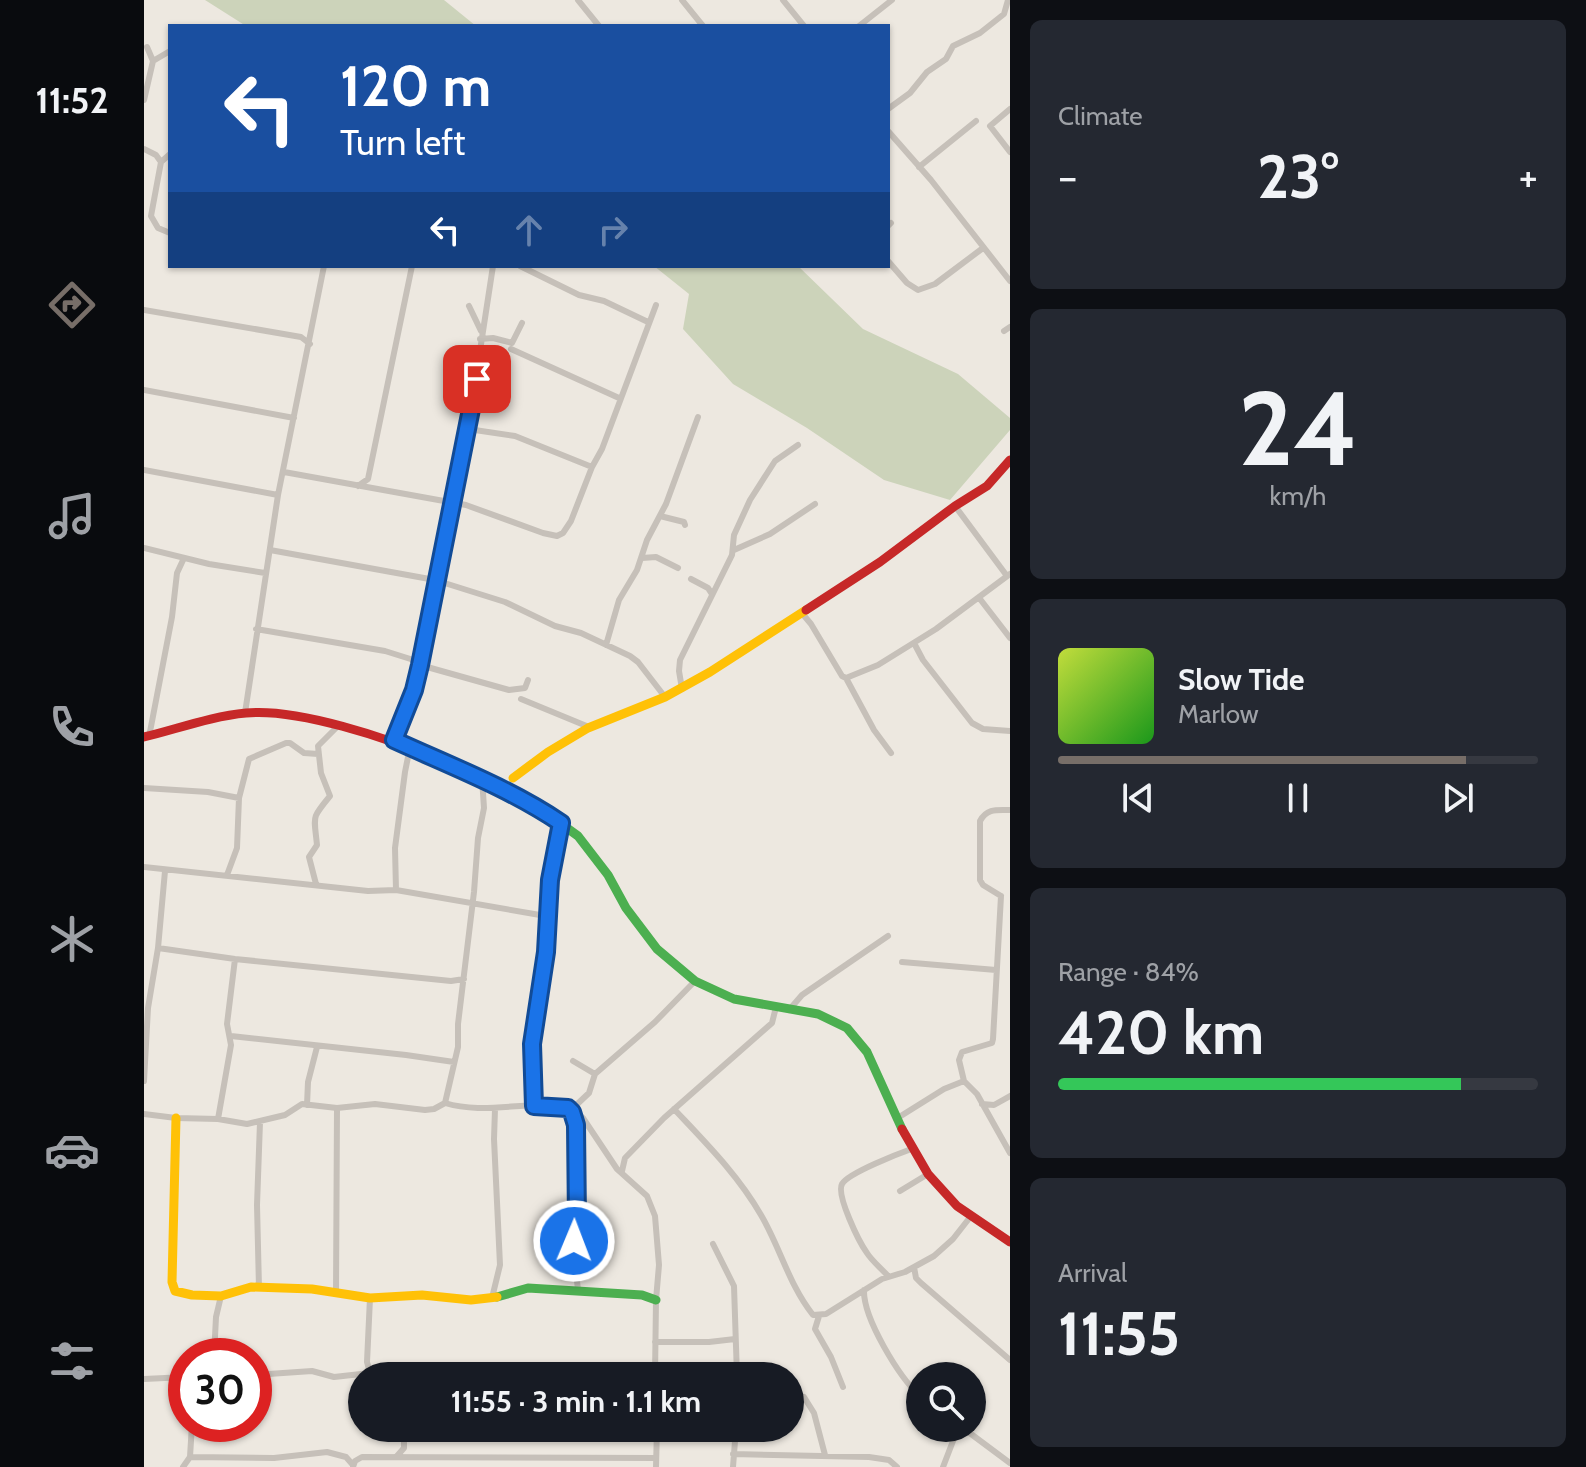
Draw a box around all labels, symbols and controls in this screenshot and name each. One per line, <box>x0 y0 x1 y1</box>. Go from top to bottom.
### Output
text: 120 m <box>340 52 491 120</box>
icon: left <box>208 56 312 160</box>
text: 11:52 <box>36 78 108 122</box>
text: Climate <box>1058 100 1143 132</box>
text: Turn left <box>340 120 465 164</box>
text: 23° <box>1257 140 1339 213</box>
text: − <box>1058 150 1077 203</box>
text: + <box>1519 150 1538 203</box>
icon: left <box>423 208 467 252</box>
icon: ahead <box>507 208 551 252</box>
icon: right <box>591 208 635 252</box>
icon: directions <box>44 277 100 333</box>
pin <box>443 345 511 413</box>
icon: arrive <box>455 357 499 401</box>
text: 24 <box>1238 365 1358 491</box>
text: km/h <box>1270 480 1326 512</box>
icon: music <box>44 488 100 544</box>
text: Slow Tide <box>1178 661 1305 698</box>
text: Marlow <box>1178 698 1259 730</box>
icon: phone <box>44 699 100 755</box>
icon: previous <box>1116 776 1160 820</box>
icon: pause <box>1276 776 1320 820</box>
icon: next <box>1436 776 1480 820</box>
icon: climate <box>44 911 100 967</box>
text: Range · 84% <box>1058 956 1199 988</box>
text: 420 km <box>1058 996 1264 1069</box>
icon: car <box>44 1122 100 1178</box>
position arrow <box>532 1199 616 1283</box>
text: Arrival <box>1058 1257 1127 1289</box>
text: 11:55 <box>1058 1297 1180 1370</box>
icon: filters <box>44 1333 100 1389</box>
speed limit sign: 30 <box>168 1338 272 1442</box>
map controls <box>906 1362 986 1442</box>
button: search <box>906 1362 986 1442</box>
text: 11:55 · 3 min · 1.1 km <box>451 1383 701 1420</box>

